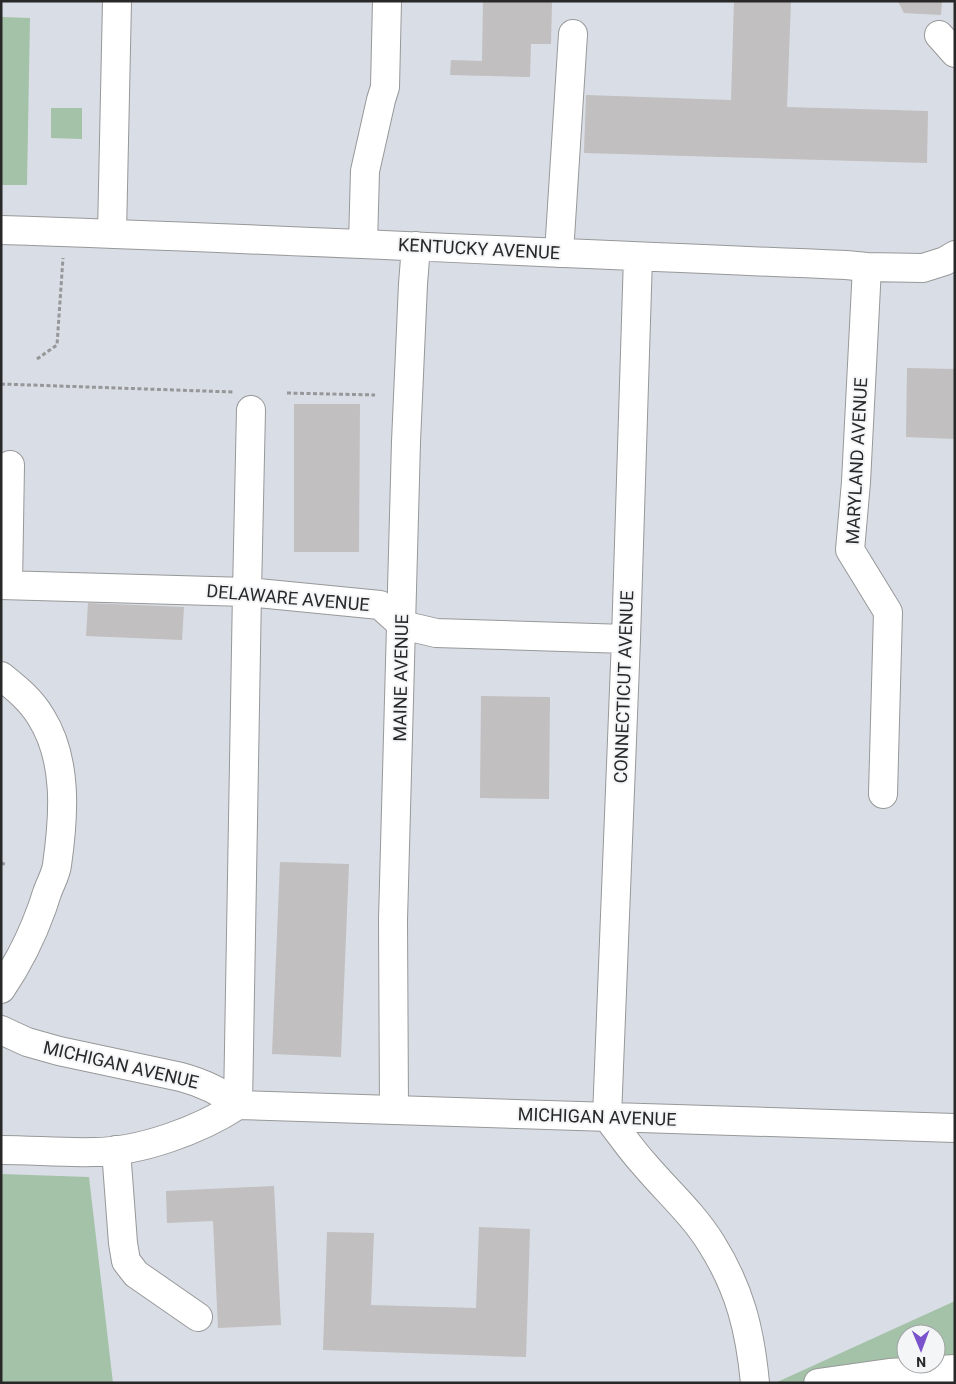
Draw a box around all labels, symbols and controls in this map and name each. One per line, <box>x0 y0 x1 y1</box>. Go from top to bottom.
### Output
street label: KENTUCKY AVENUE <box>397 234 561 263</box>
street label: MARYLAND AVENUE <box>842 377 871 545</box>
street label: DELAWARE AVENUE <box>206 580 370 615</box>
street label: CONNECTICUT AVENUE <box>610 590 637 784</box>
street label: MAINE AVENUE <box>389 614 412 742</box>
street label: MICHIGAN AVENUE <box>41 1036 201 1093</box>
street label: MICHIGAN AVENUE <box>517 1103 677 1130</box>
north arrow <box>896 1324 946 1374</box>
text: N <box>916 1354 926 1370</box>

